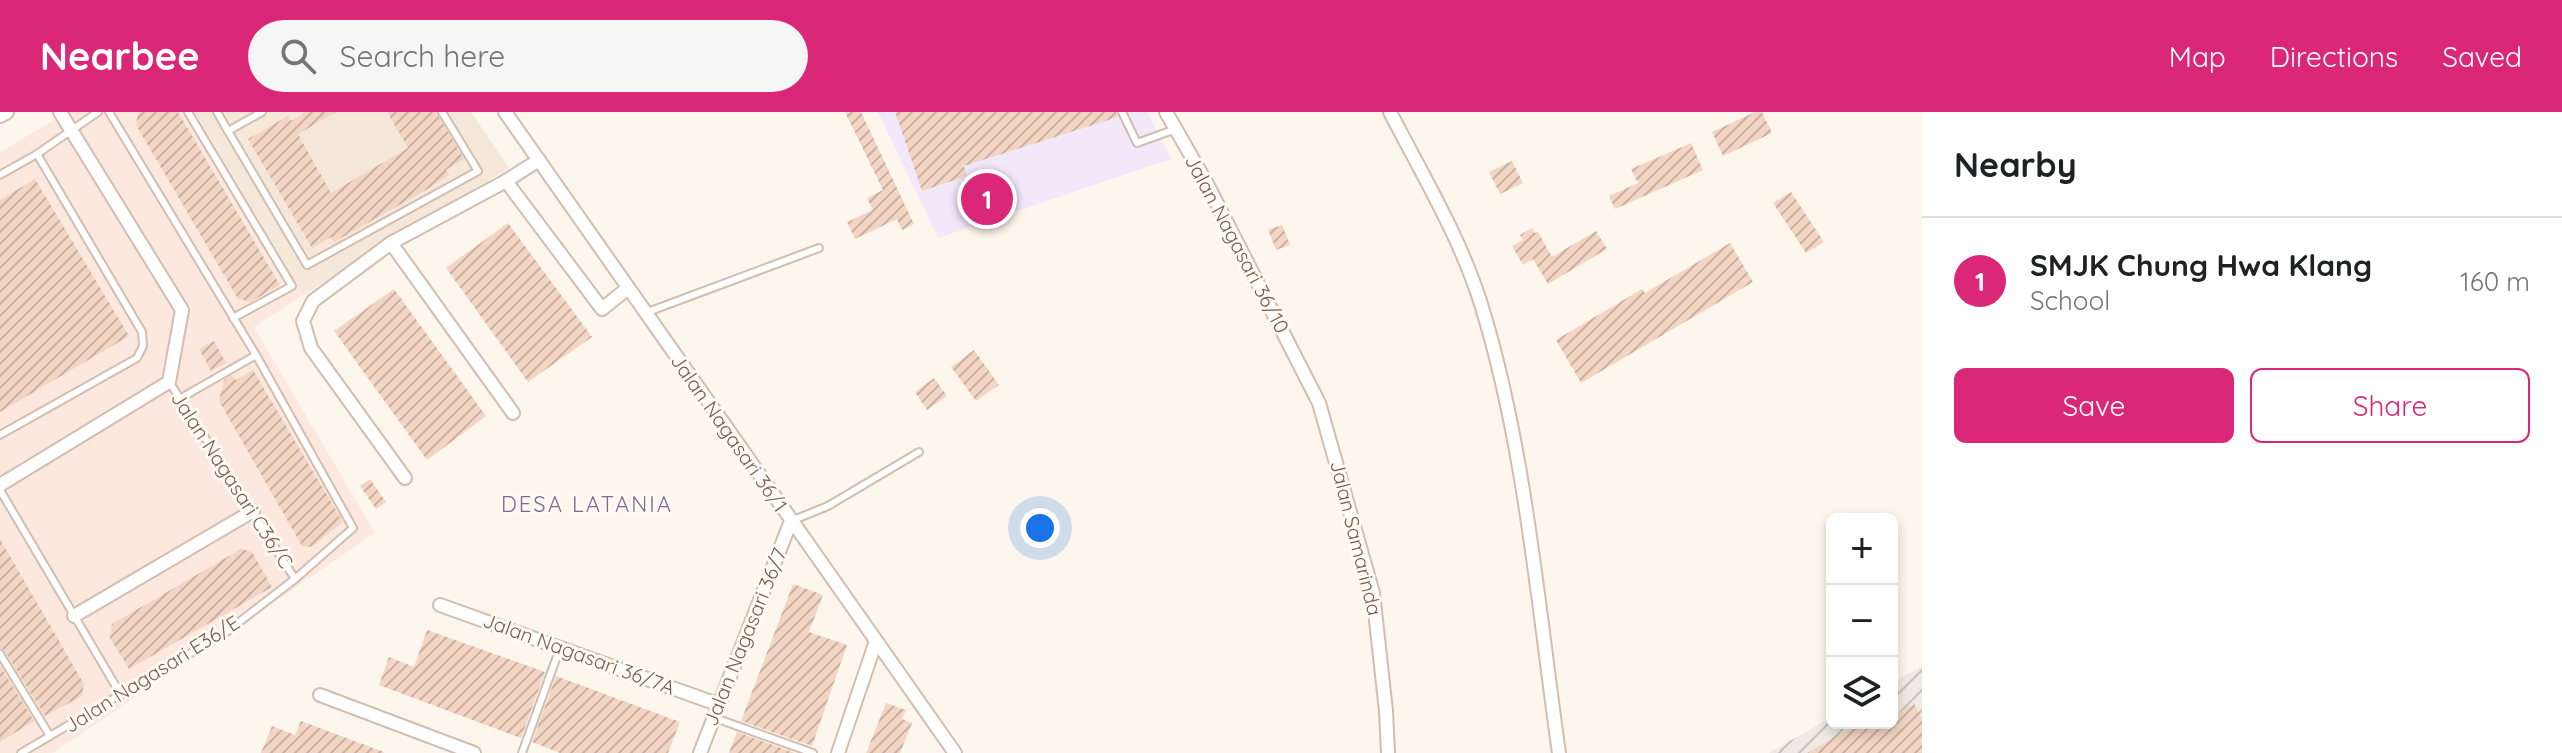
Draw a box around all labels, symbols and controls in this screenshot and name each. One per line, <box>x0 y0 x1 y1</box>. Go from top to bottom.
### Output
search box <box>248 20 808 92</box>
text: Nearbee <box>40 32 200 80</box>
icon: search <box>276 34 320 78</box>
text: Search here <box>340 37 505 75</box>
text: Map <box>2169 39 2226 74</box>
text: Directions <box>2270 39 2398 74</box>
text: Saved <box>2442 39 2522 74</box>
text: Nearby <box>1954 143 2077 186</box>
street label: Jalan Nagasari 36/10 <box>1180 150 1295 337</box>
pin: 1 <box>961 169 1013 229</box>
text: SMJK Chung Hwa Klang <box>2030 246 2372 284</box>
text: 1 <box>1975 265 1985 298</box>
text: 160 m <box>2460 265 2530 298</box>
text: School <box>2030 284 2110 317</box>
street label: Jalan Nagasari 36/1 <box>666 349 793 516</box>
button: Save <box>1954 368 2234 443</box>
button: Share <box>2250 368 2530 443</box>
street label: Jalan Nagasari C36/C <box>166 387 299 573</box>
street label: Jalan Samarinda <box>1325 458 1388 618</box>
district label: DESA LATANIA <box>501 490 673 518</box>
your location <box>1020 508 1060 548</box>
map controls <box>1826 513 1898 729</box>
button: + <box>1826 513 1898 585</box>
street label: Jalan Nagasari 36/7 <box>697 544 792 729</box>
button: − <box>1826 585 1898 657</box>
street label: Jalan Nagasari 36/7A <box>480 607 679 700</box>
street label: Jalan Nagasari E36/E <box>59 609 244 738</box>
button: layers <box>1826 657 1898 729</box>

